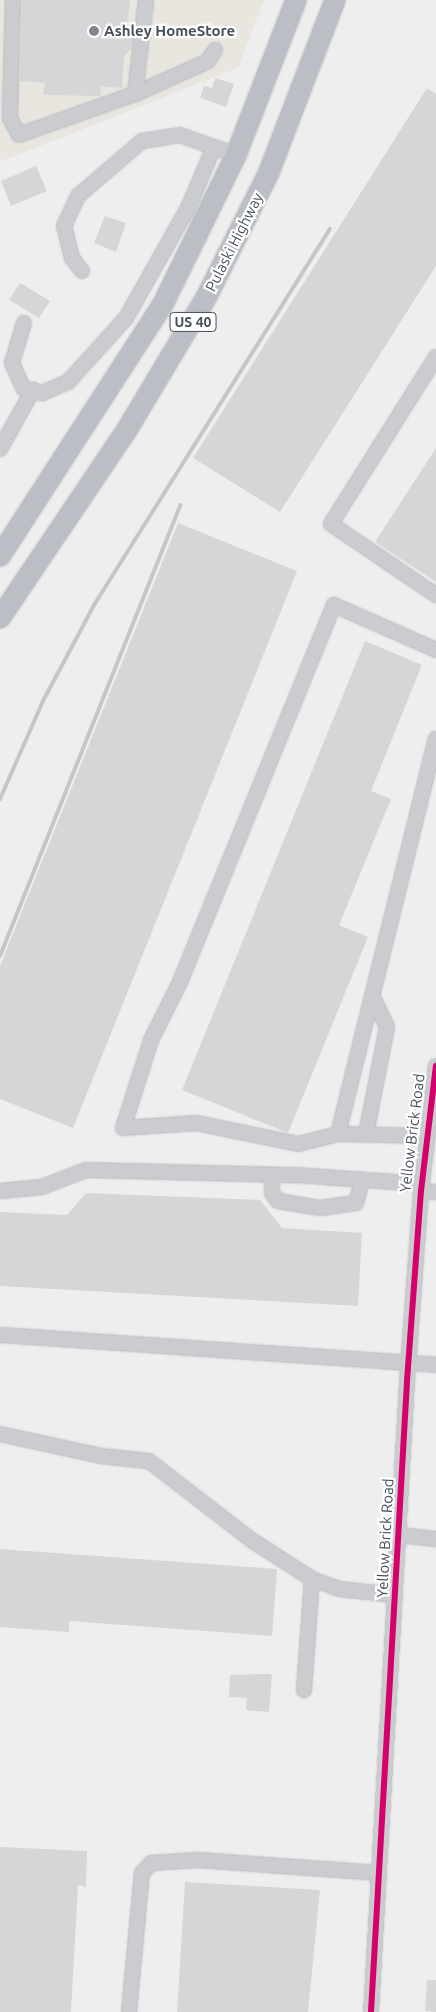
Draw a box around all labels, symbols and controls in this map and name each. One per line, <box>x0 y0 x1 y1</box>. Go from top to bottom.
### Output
place label: Ashley HomeStore <box>104 22 235 40</box>
marker: Ashley HomeStore <box>88 25 100 37</box>
street label: Pulaski Highway <box>201 190 267 294</box>
road number: US 40 <box>169 311 217 334</box>
street label: Yellow Brick Road <box>396 1073 428 1193</box>
street label: Yellow Brick Road <box>373 1478 397 1598</box>

